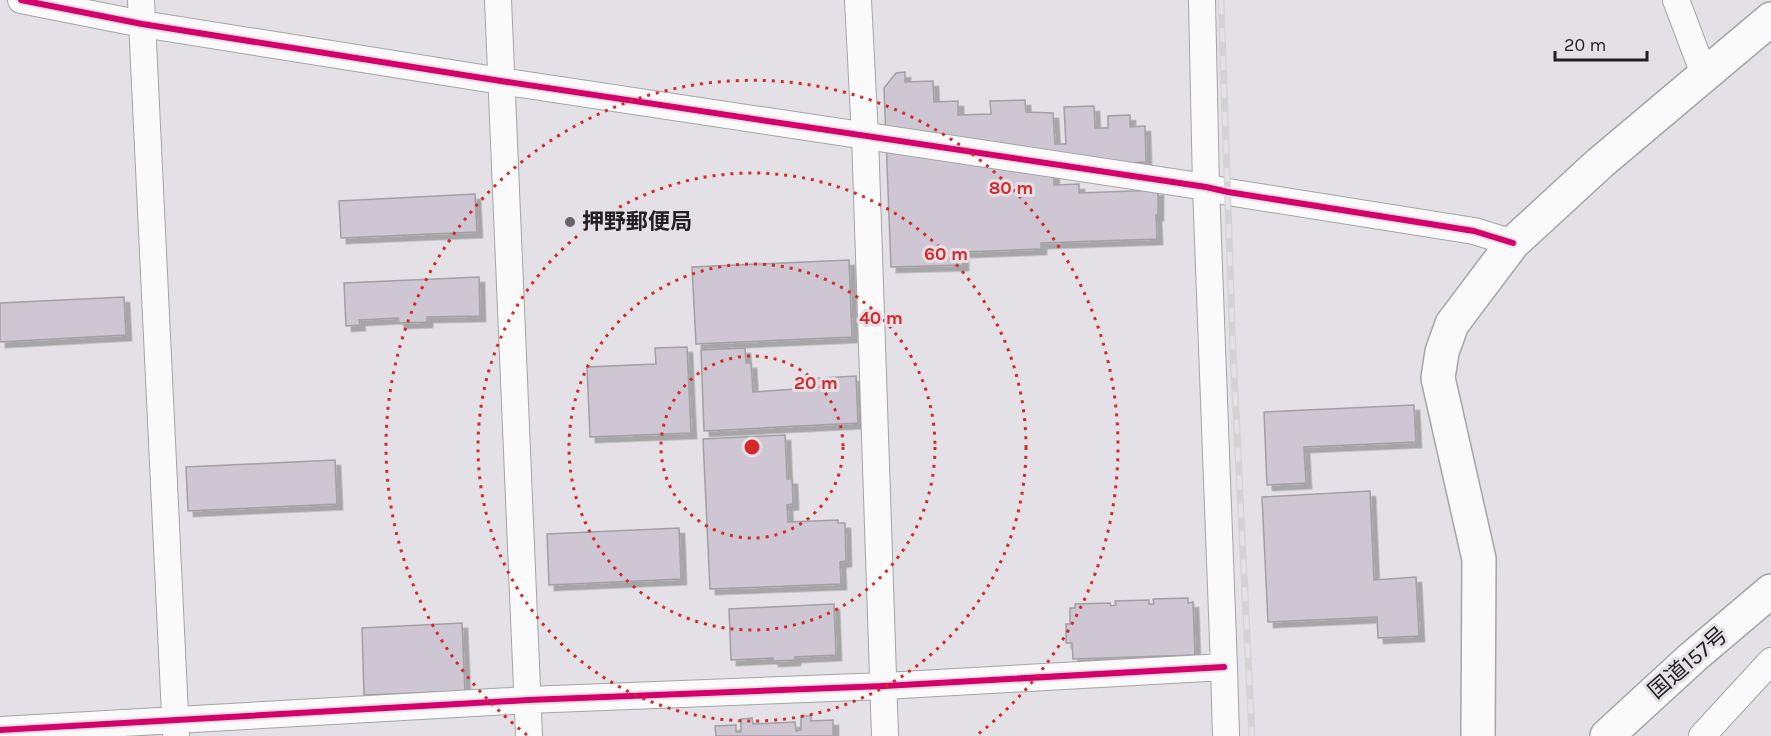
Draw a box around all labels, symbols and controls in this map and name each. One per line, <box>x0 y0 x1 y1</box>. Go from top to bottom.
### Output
scale bar <box>1555 24 1646 62</box>
text: 20 m <box>1564 34 1606 56</box>
text: 80 m <box>989 177 1033 199</box>
place label: 押野郵便局 <box>582 209 692 235</box>
marker: 押野郵便局 <box>563 215 577 229</box>
text: 60 m <box>924 243 968 265</box>
text: 40 m <box>859 307 903 329</box>
text: 20 m <box>794 372 838 394</box>
centre of rings <box>742 437 762 457</box>
street label: 国道157号 <box>1643 622 1733 704</box>

